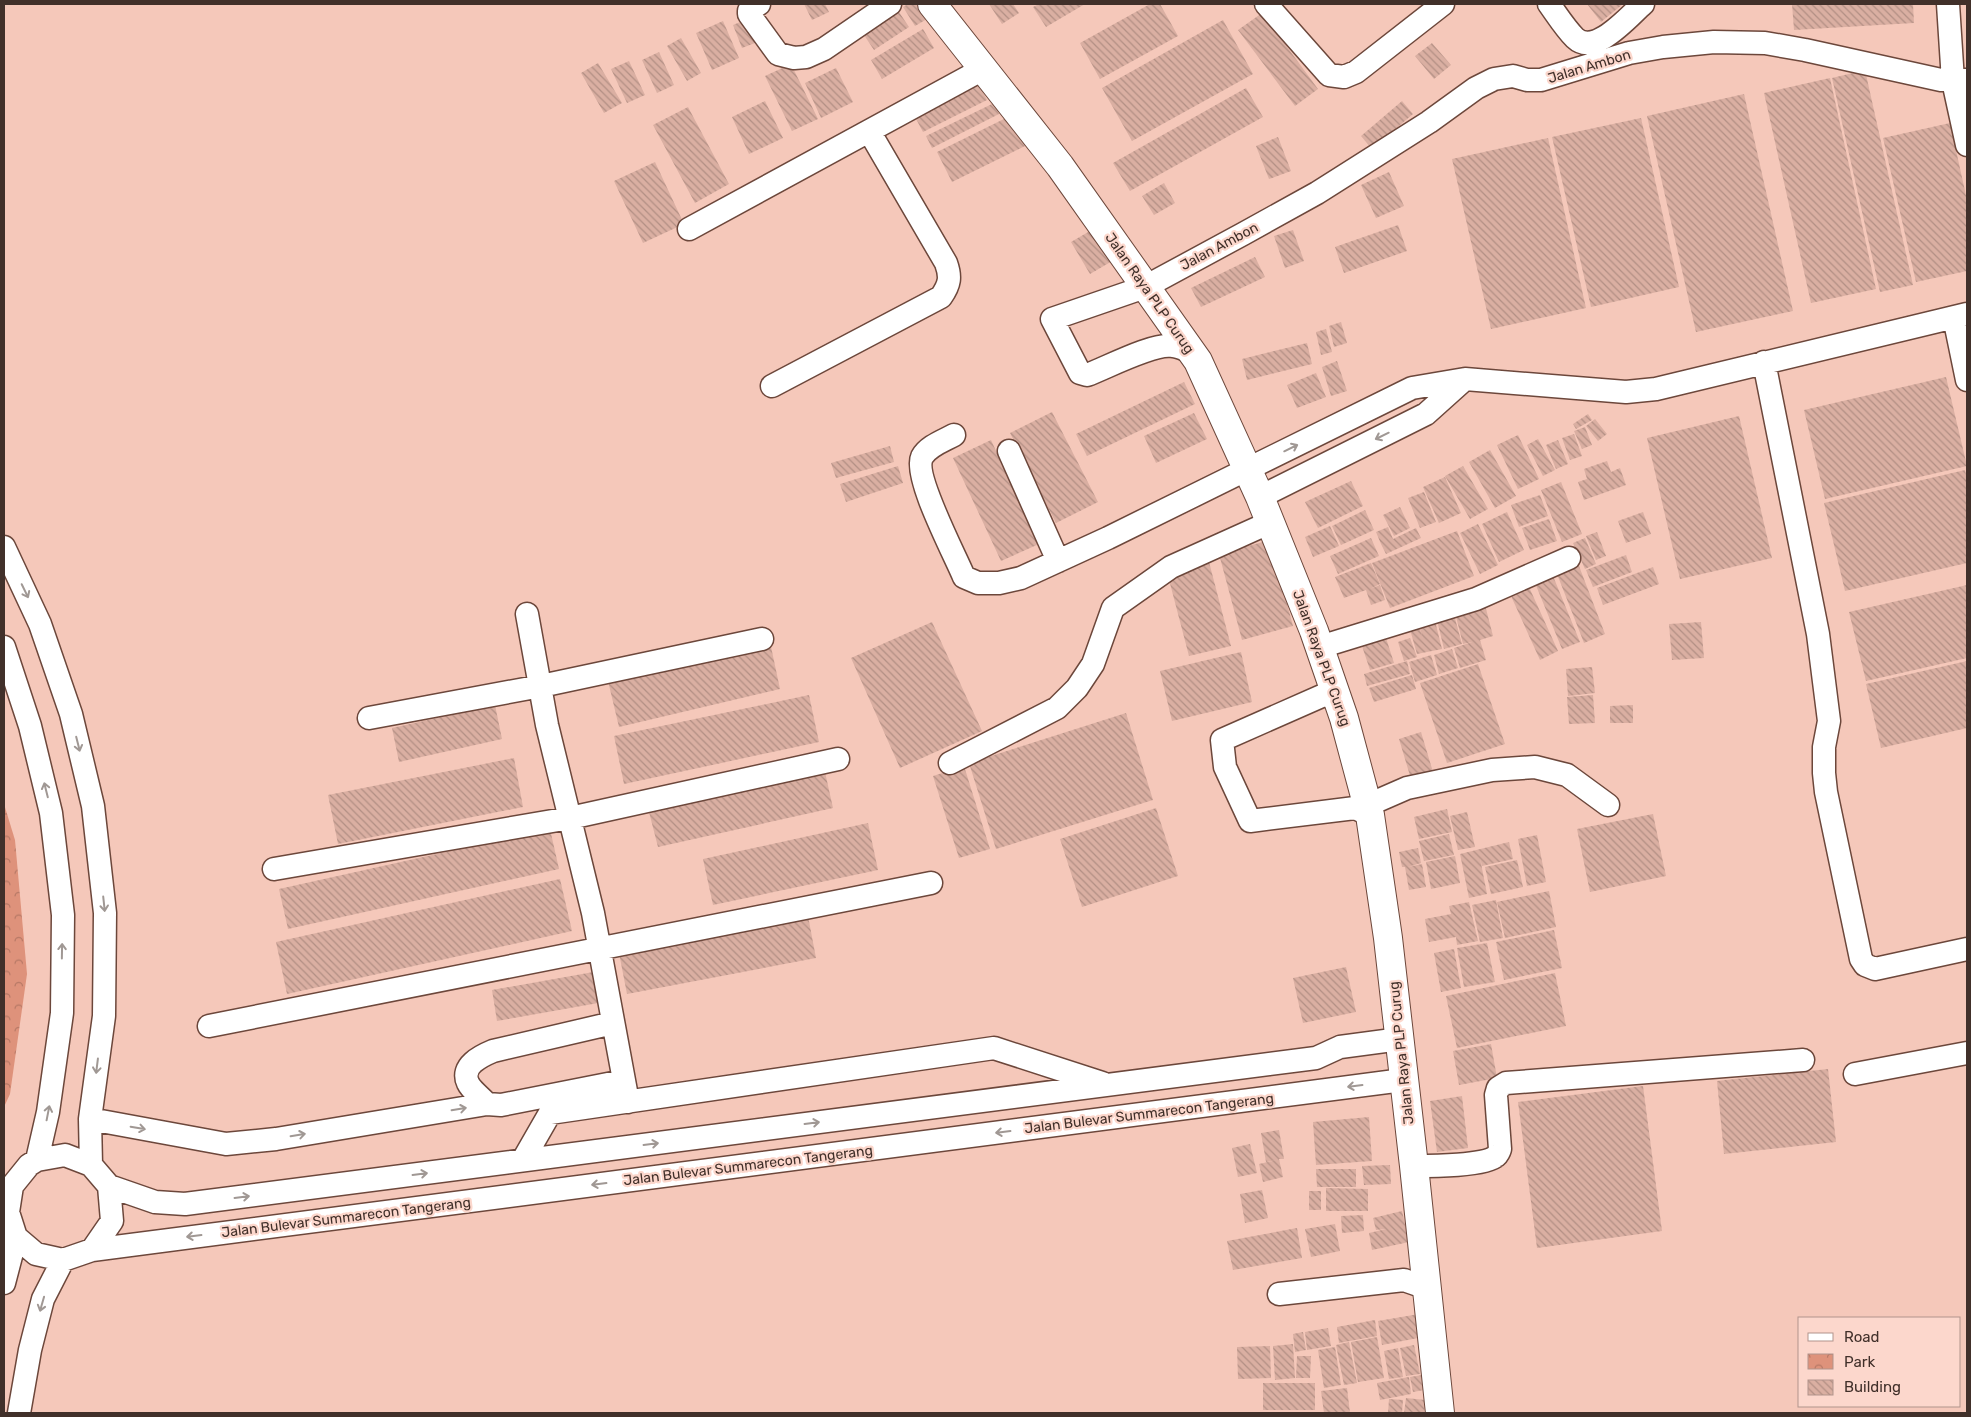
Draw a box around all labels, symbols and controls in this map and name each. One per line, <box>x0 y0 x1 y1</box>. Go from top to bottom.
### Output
street label: Jalan Ambon <box>1546 46 1633 87</box>
street label: Jalan Ambon <box>1177 219 1261 274</box>
street label: Jalan Raya PLP Curug <box>1101 230 1198 357</box>
one-way arrow <box>1375 432 1390 441</box>
one-way arrow <box>1284 442 1299 452</box>
one-way arrow <box>21 583 30 598</box>
street label: Jalan Raya PLP Curug <box>1289 588 1354 729</box>
one-way arrow <box>74 736 83 752</box>
one-way arrow <box>41 783 50 799</box>
one-way arrow <box>99 896 109 912</box>
one-way arrow <box>58 944 67 960</box>
street label: Jalan Raya PLP Curug <box>1386 981 1417 1125</box>
one-way arrow <box>92 1058 102 1074</box>
one-way arrow <box>1347 1082 1363 1092</box>
street label: Jalan Bulevar Summarecon Tangerang <box>1023 1090 1275 1137</box>
one-way arrow <box>450 1103 466 1113</box>
one-way arrow <box>43 1105 53 1121</box>
one-way arrow <box>804 1118 820 1128</box>
one-way arrow <box>130 1124 146 1134</box>
one-way arrow <box>995 1127 1011 1137</box>
one-way arrow <box>290 1130 306 1140</box>
one-way arrow <box>643 1139 659 1149</box>
street label: Jalan Bulevar Summarecon Tangerang <box>622 1142 874 1189</box>
one-way arrow <box>412 1169 428 1179</box>
one-way arrow <box>591 1179 607 1189</box>
one-way arrow <box>234 1192 250 1202</box>
street label: Jalan Bulevar Summarecon Tangerang <box>220 1194 472 1241</box>
one-way arrow <box>187 1231 203 1241</box>
one-way arrow <box>36 1296 46 1312</box>
legend <box>1798 1317 1961 1407</box>
text: Road <box>1844 1328 1880 1346</box>
text: Park <box>1844 1353 1875 1371</box>
text: Building <box>1844 1378 1901 1396</box>

